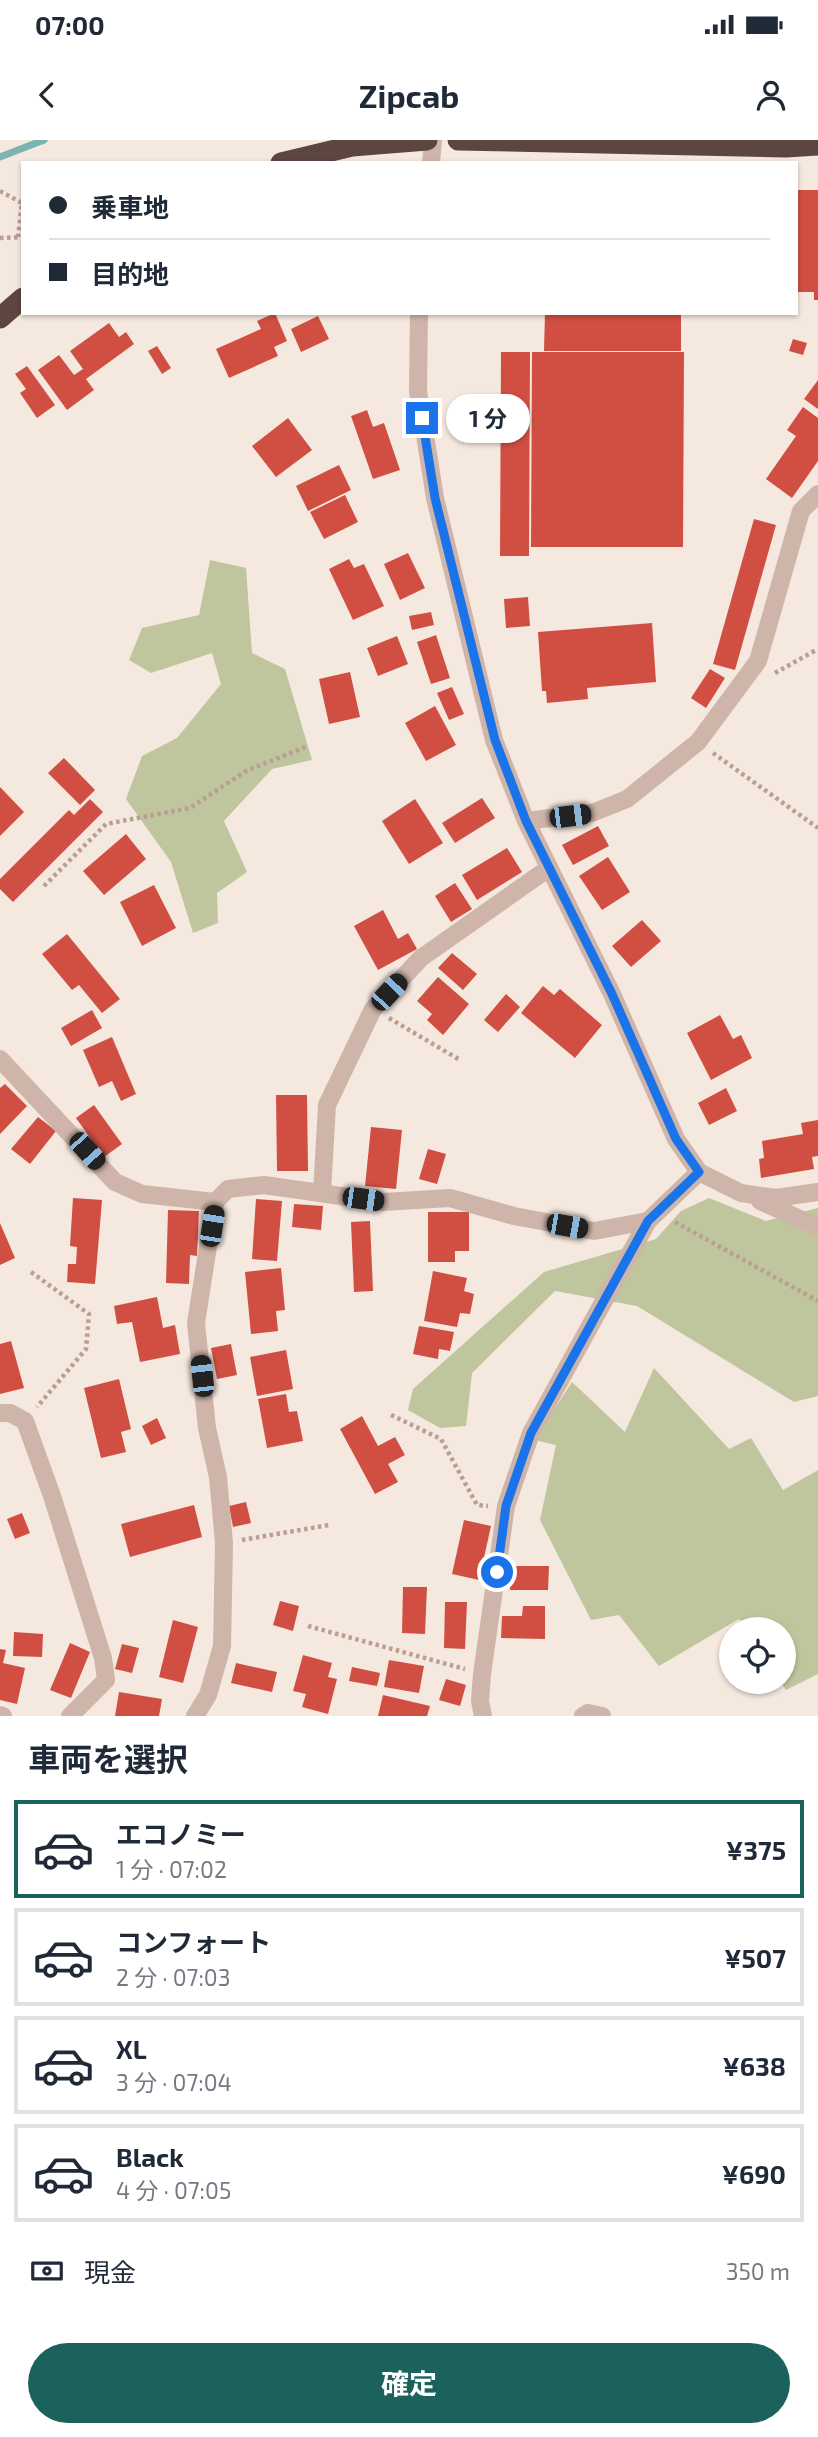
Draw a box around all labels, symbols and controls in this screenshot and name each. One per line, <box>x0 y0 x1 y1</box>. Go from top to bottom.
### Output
text: 07:00 <box>35 9 105 40</box>
icon: back <box>28 76 66 114</box>
text: Zipcab <box>359 76 459 114</box>
icon: person <box>752 76 790 114</box>
text: 乗車地 <box>91 191 169 222</box>
text: 目的地 <box>91 258 169 289</box>
callout: 1 分 <box>446 394 530 442</box>
route end <box>406 402 438 434</box>
text: 1 分 <box>469 404 507 432</box>
car <box>548 803 593 829</box>
car <box>367 969 412 1015</box>
car <box>66 1128 109 1174</box>
car <box>341 1186 386 1212</box>
car <box>199 1204 226 1248</box>
car <box>545 1212 590 1240</box>
car <box>190 1354 215 1398</box>
route start <box>481 1556 513 1588</box>
map controls <box>719 1617 796 1694</box>
button: locate <box>719 1617 796 1694</box>
text: 車両を選択 <box>28 1739 188 1777</box>
icon: car <box>32 1818 95 1881</box>
text: エコノミー <box>116 1818 246 1849</box>
text: ¥375 <box>726 1834 786 1865</box>
text: 1 分 · 07:02 <box>116 1855 227 1883</box>
icon: car <box>32 1926 95 1989</box>
text: コンフォート <box>116 1926 271 1957</box>
text: ¥507 <box>724 1942 786 1973</box>
text: 2 分 · 07:03 <box>116 1963 230 1991</box>
text: XL <box>116 2033 147 2064</box>
icon: car <box>32 2034 95 2097</box>
text: ¥638 <box>722 2050 786 2081</box>
text: 3 分 · 07:04 <box>116 2068 232 2096</box>
text: Black <box>116 2141 184 2172</box>
icon: car <box>32 2142 95 2205</box>
text: ¥690 <box>722 2158 786 2189</box>
text: 4 分 · 07:05 <box>116 2176 231 2204</box>
icon: cash <box>28 2252 66 2290</box>
text: 現金 <box>84 2256 136 2287</box>
text: 350 m <box>726 2257 790 2285</box>
button: 確定 <box>28 2343 790 2423</box>

